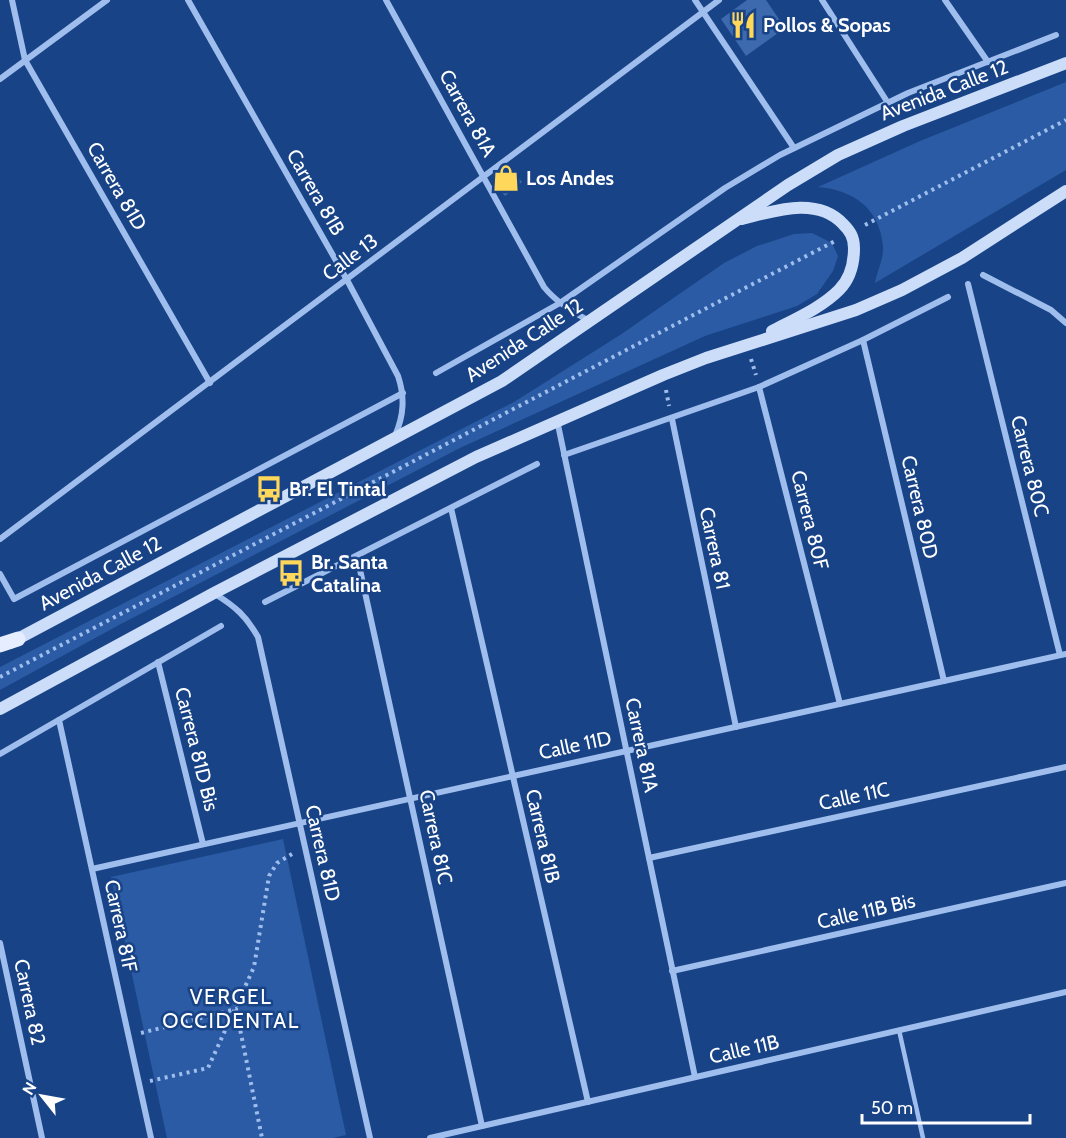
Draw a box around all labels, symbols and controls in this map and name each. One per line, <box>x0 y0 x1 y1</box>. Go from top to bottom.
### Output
restaurant icon: Pollos & Sopas <box>728 10 758 40</box>
place label: Pollos & Sopas <box>763 13 891 37</box>
street label: Avenida Calle 12 <box>877 55 1011 125</box>
street label: Carrera 81A <box>434 65 502 161</box>
street label: Carrera 81D <box>82 138 152 234</box>
street label: Carrera 81B <box>282 145 350 239</box>
shop icon: Los Andes <box>491 163 521 193</box>
place label: Los Andes <box>526 166 614 190</box>
street label: Calle 13 <box>317 228 383 286</box>
street label: Avenida Calle 12 <box>461 293 587 387</box>
street label: Carrera 80C <box>1006 413 1054 519</box>
street label: Carrera 80D <box>896 453 944 561</box>
street label: Carrera 80F <box>786 468 834 573</box>
bus stop icon: Br. El Tintal <box>254 474 284 504</box>
place label: Br. El Tintal <box>289 477 386 501</box>
street label: Carrera 81 <box>695 505 735 591</box>
street label: Avenida Calle 12 <box>35 531 165 615</box>
place label: Br. Santa Catalina <box>311 550 388 597</box>
bus stop icon: Br. Santa Catalina <box>276 558 306 588</box>
street label: Carrera 81D Bis <box>170 685 224 813</box>
street label: Carrera 81A <box>620 696 664 795</box>
street label: Calle 11D <box>537 726 613 764</box>
street label: Calle 11C <box>817 777 891 815</box>
street label: Carrera 81B <box>521 787 565 885</box>
street label: Carrera 81C <box>414 788 458 886</box>
street label: Carrera 81D <box>300 803 346 903</box>
street label: Carrera 81F <box>99 878 143 975</box>
street label: Calle 11B Bis <box>815 888 917 934</box>
street label: Carrera 82 <box>9 957 51 1047</box>
district label: VERGEL OCCIDENTAL <box>162 984 300 1033</box>
street label: Calle 11B <box>707 1029 781 1069</box>
north arrow <box>12 1066 72 1126</box>
text: N <box>19 1079 41 1098</box>
scale bar <box>862 1087 1030 1125</box>
text: 50 m <box>871 1097 913 1119</box>

